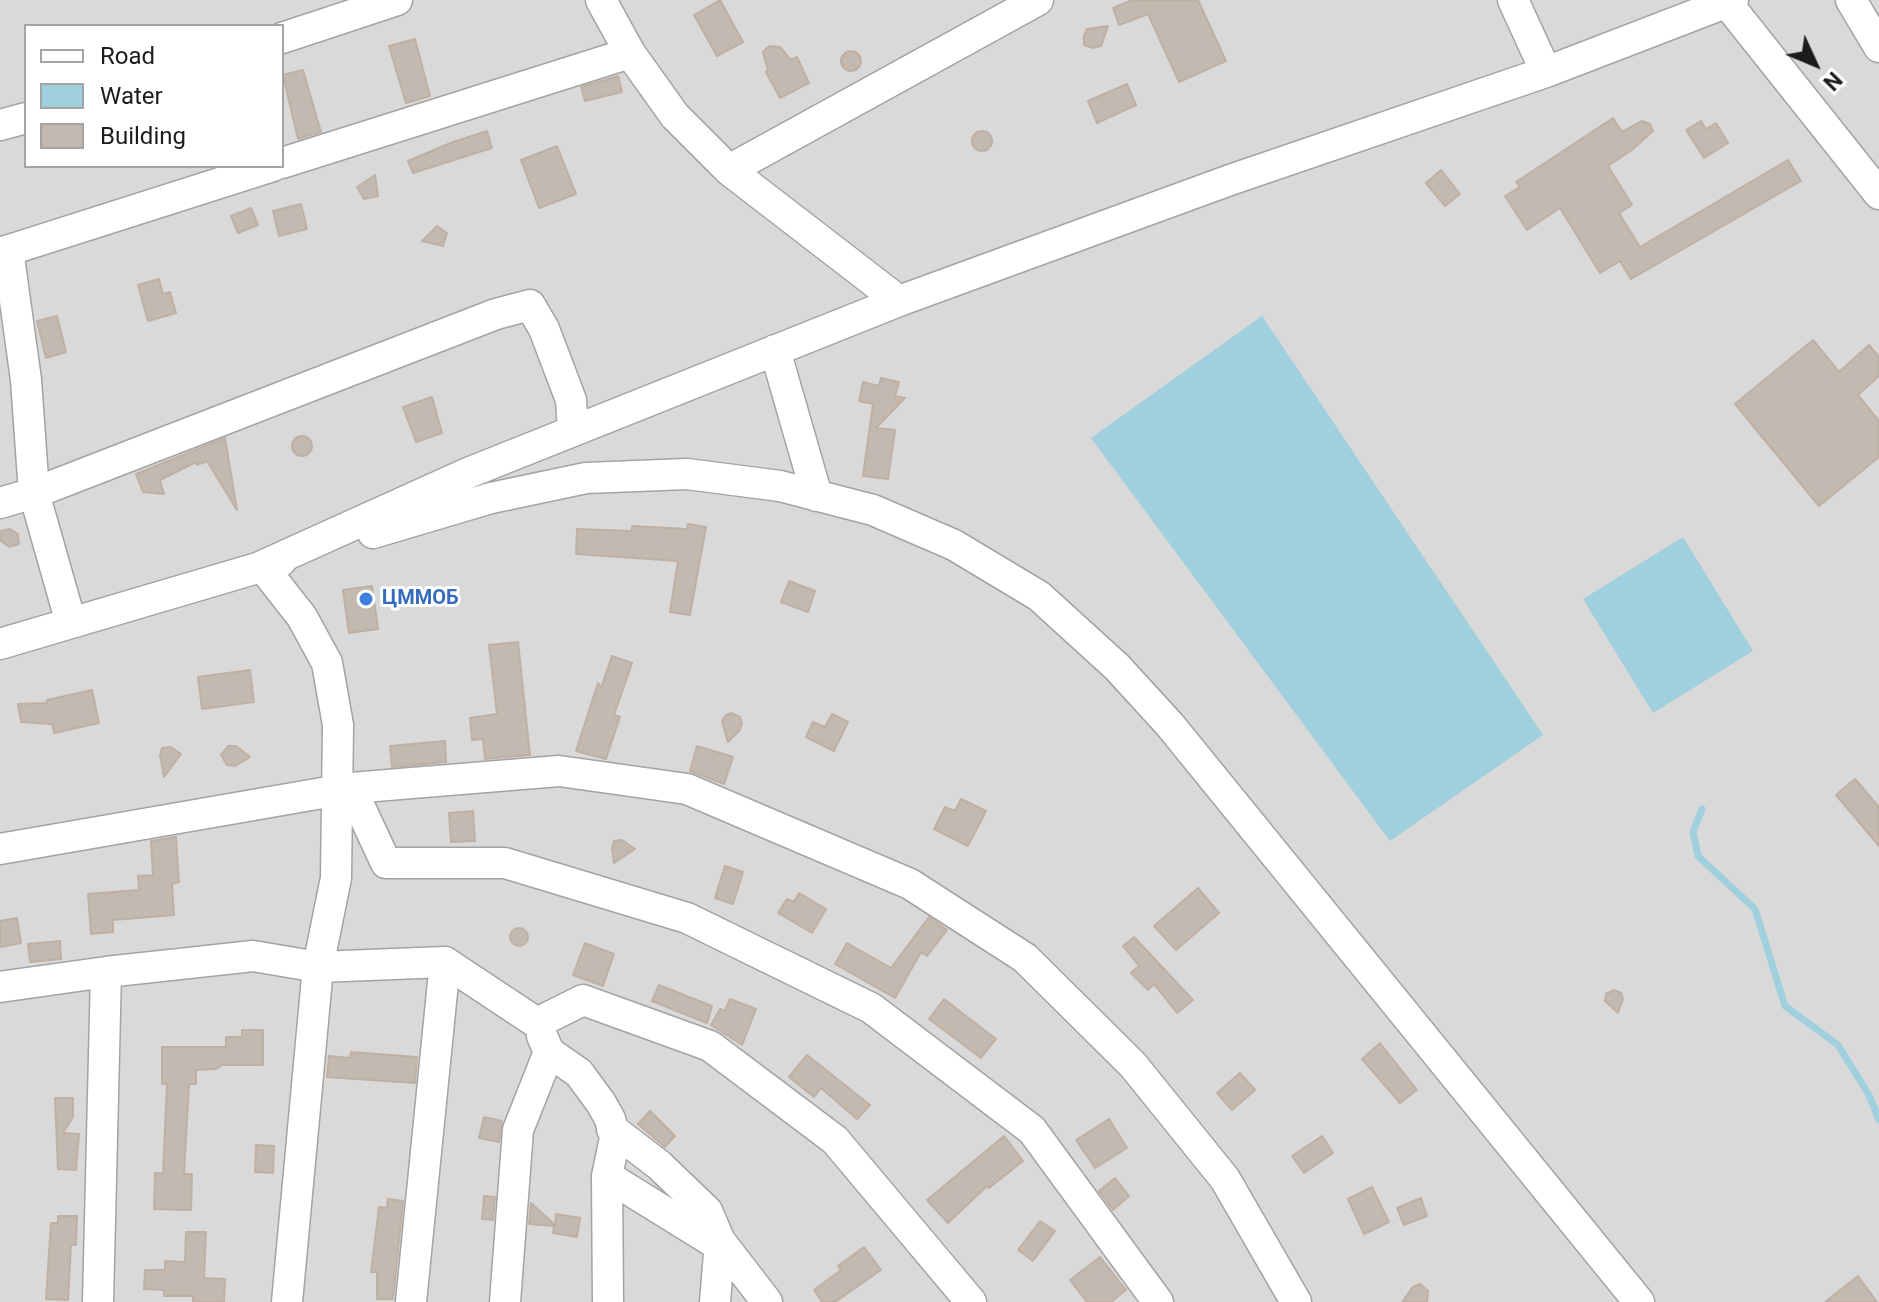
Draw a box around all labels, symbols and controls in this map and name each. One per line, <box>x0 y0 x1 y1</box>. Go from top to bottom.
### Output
legend <box>24 24 284 168</box>
north arrow <box>1775 24 1855 104</box>
text: Road <box>100 42 155 70</box>
text: N <box>1818 67 1847 95</box>
text: Water <box>100 82 163 110</box>
text: Building <box>100 122 186 150</box>
place label: ЦММОБ <box>382 587 459 611</box>
marker: ЦММОБ <box>357 590 375 608</box>

